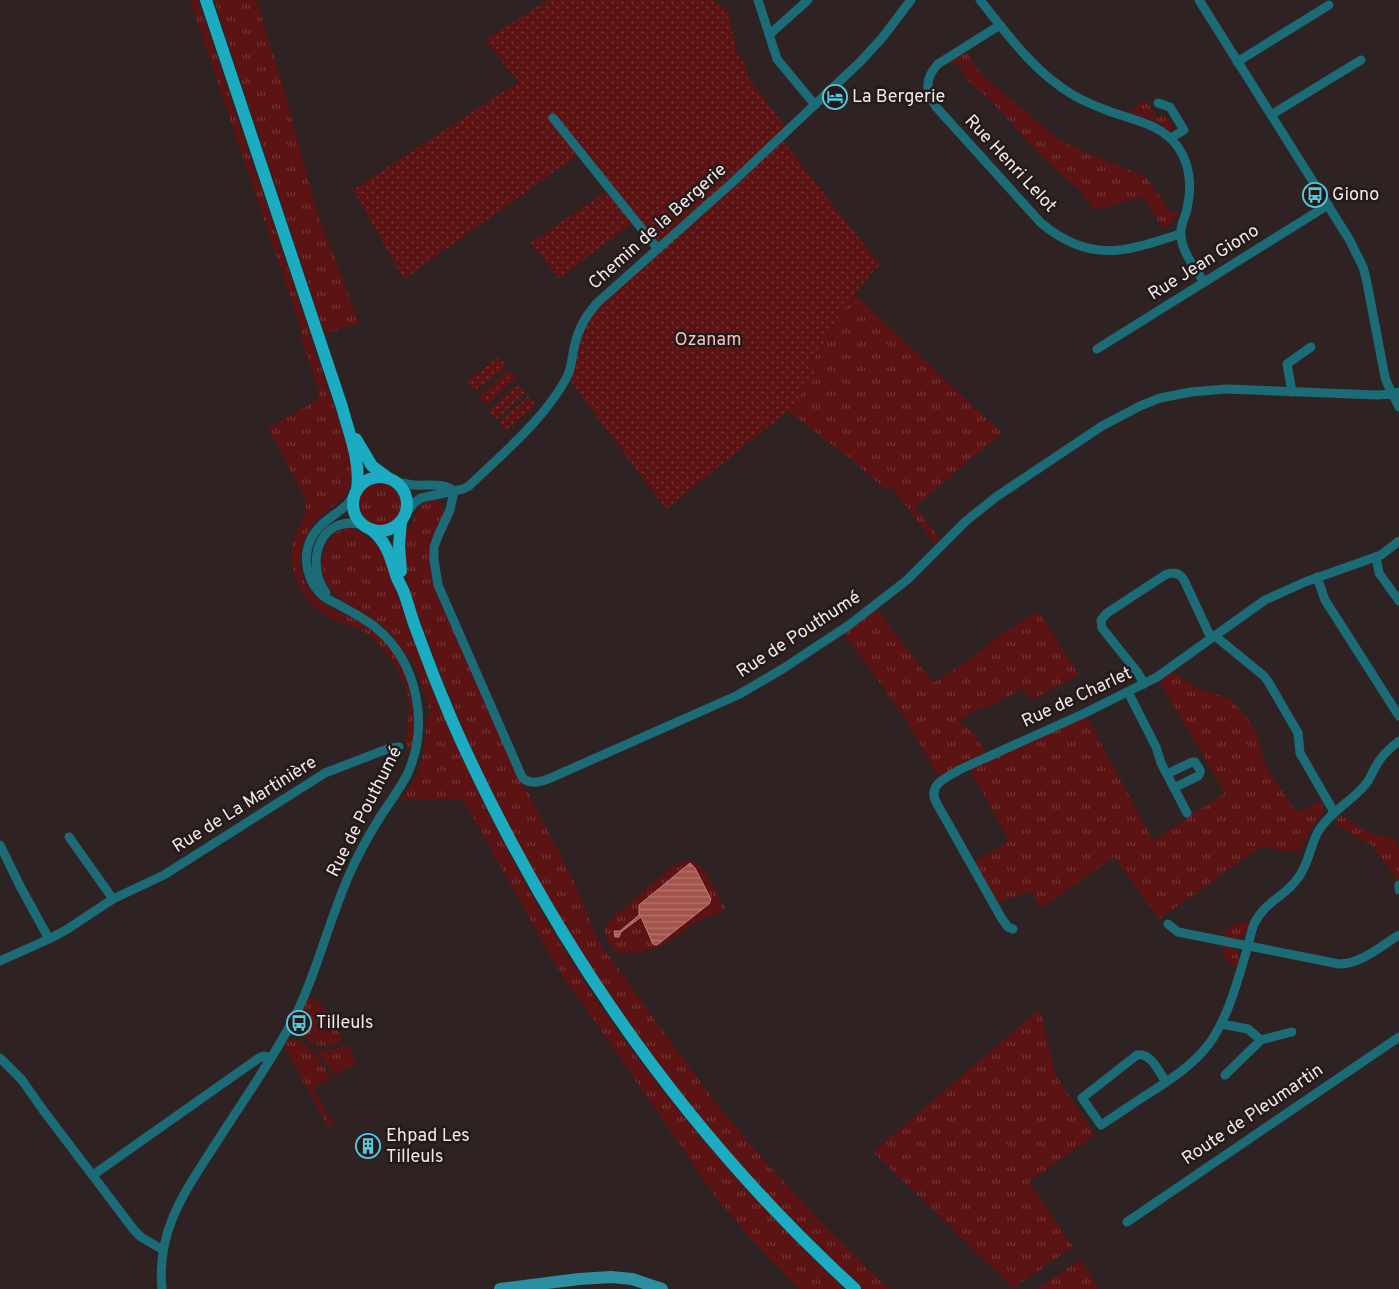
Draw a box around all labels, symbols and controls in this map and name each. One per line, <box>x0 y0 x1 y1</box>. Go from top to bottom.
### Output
hotel icon: La Bergerie <box>822 84 848 110</box>
place label: La Bergerie <box>852 86 945 109</box>
street label: Rue Henri Lelot <box>959 110 1061 218</box>
street label: Chemin de la Bergerie <box>584 159 732 295</box>
bus stop icon: Giono <box>1302 182 1328 208</box>
place label: Giono <box>1332 184 1379 207</box>
street label: Rue Jean Giono <box>1144 220 1264 306</box>
park label: Ozanam <box>675 329 741 352</box>
street label: Rue de Pouthumé <box>733 586 865 684</box>
street label: Rue de Charlet <box>1018 662 1136 734</box>
street label: Rue de Pouthumé <box>322 743 408 881</box>
street label: Rue de La Martinière <box>169 751 321 859</box>
bus stop icon: Tilleuls <box>286 1010 312 1036</box>
place label: Tilleuls <box>316 1012 373 1035</box>
street label: Route de Pleumartin <box>1178 1059 1328 1171</box>
place label: Ehpad Les Tilleuls <box>386 1125 470 1169</box>
building icon: Ehpad Les Tilleuls <box>355 1133 381 1159</box>

